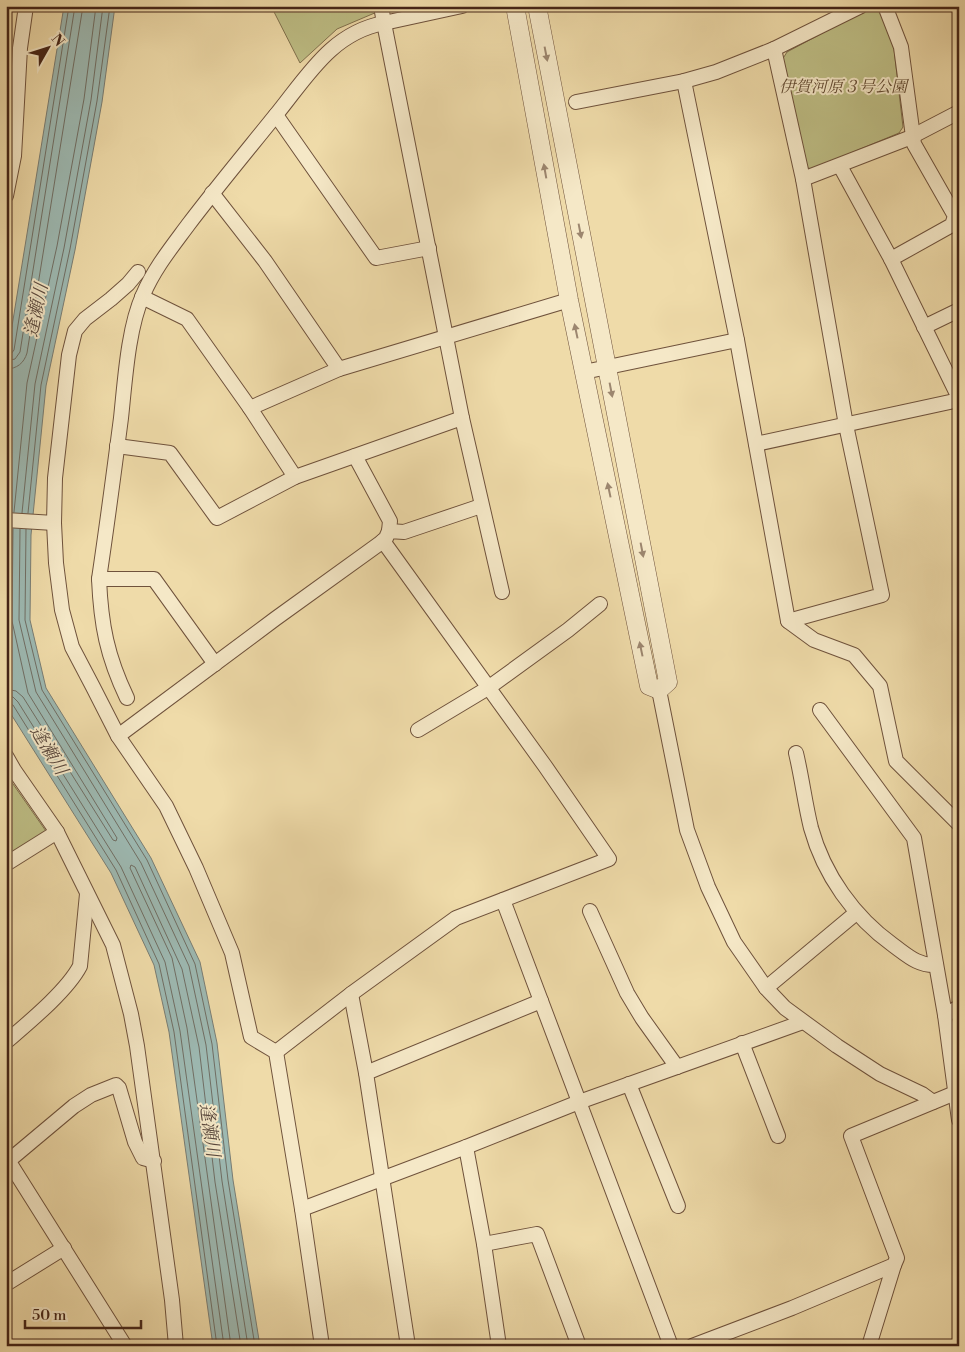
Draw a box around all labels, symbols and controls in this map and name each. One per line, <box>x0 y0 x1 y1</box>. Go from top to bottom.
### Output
north arrow <box>22 22 72 72</box>
text: N <box>47 30 68 50</box>
one-way arrow <box>543 47 551 63</box>
park label: 伊賀河原３号公園 <box>779 77 910 97</box>
one-way arrow <box>541 163 549 179</box>
one-way arrow <box>577 223 585 239</box>
water label: 逢瀬川 <box>20 279 54 339</box>
one-way arrow <box>571 322 579 338</box>
one-way arrow <box>607 383 615 398</box>
one-way arrow <box>604 481 612 497</box>
one-way arrow <box>638 542 646 558</box>
one-way arrow <box>637 641 645 657</box>
water label: 逢瀬川 <box>25 721 73 781</box>
water label: 逢瀬川 <box>194 1102 225 1160</box>
scale bar <box>25 1297 141 1329</box>
text: 50 m <box>32 1306 66 1325</box>

